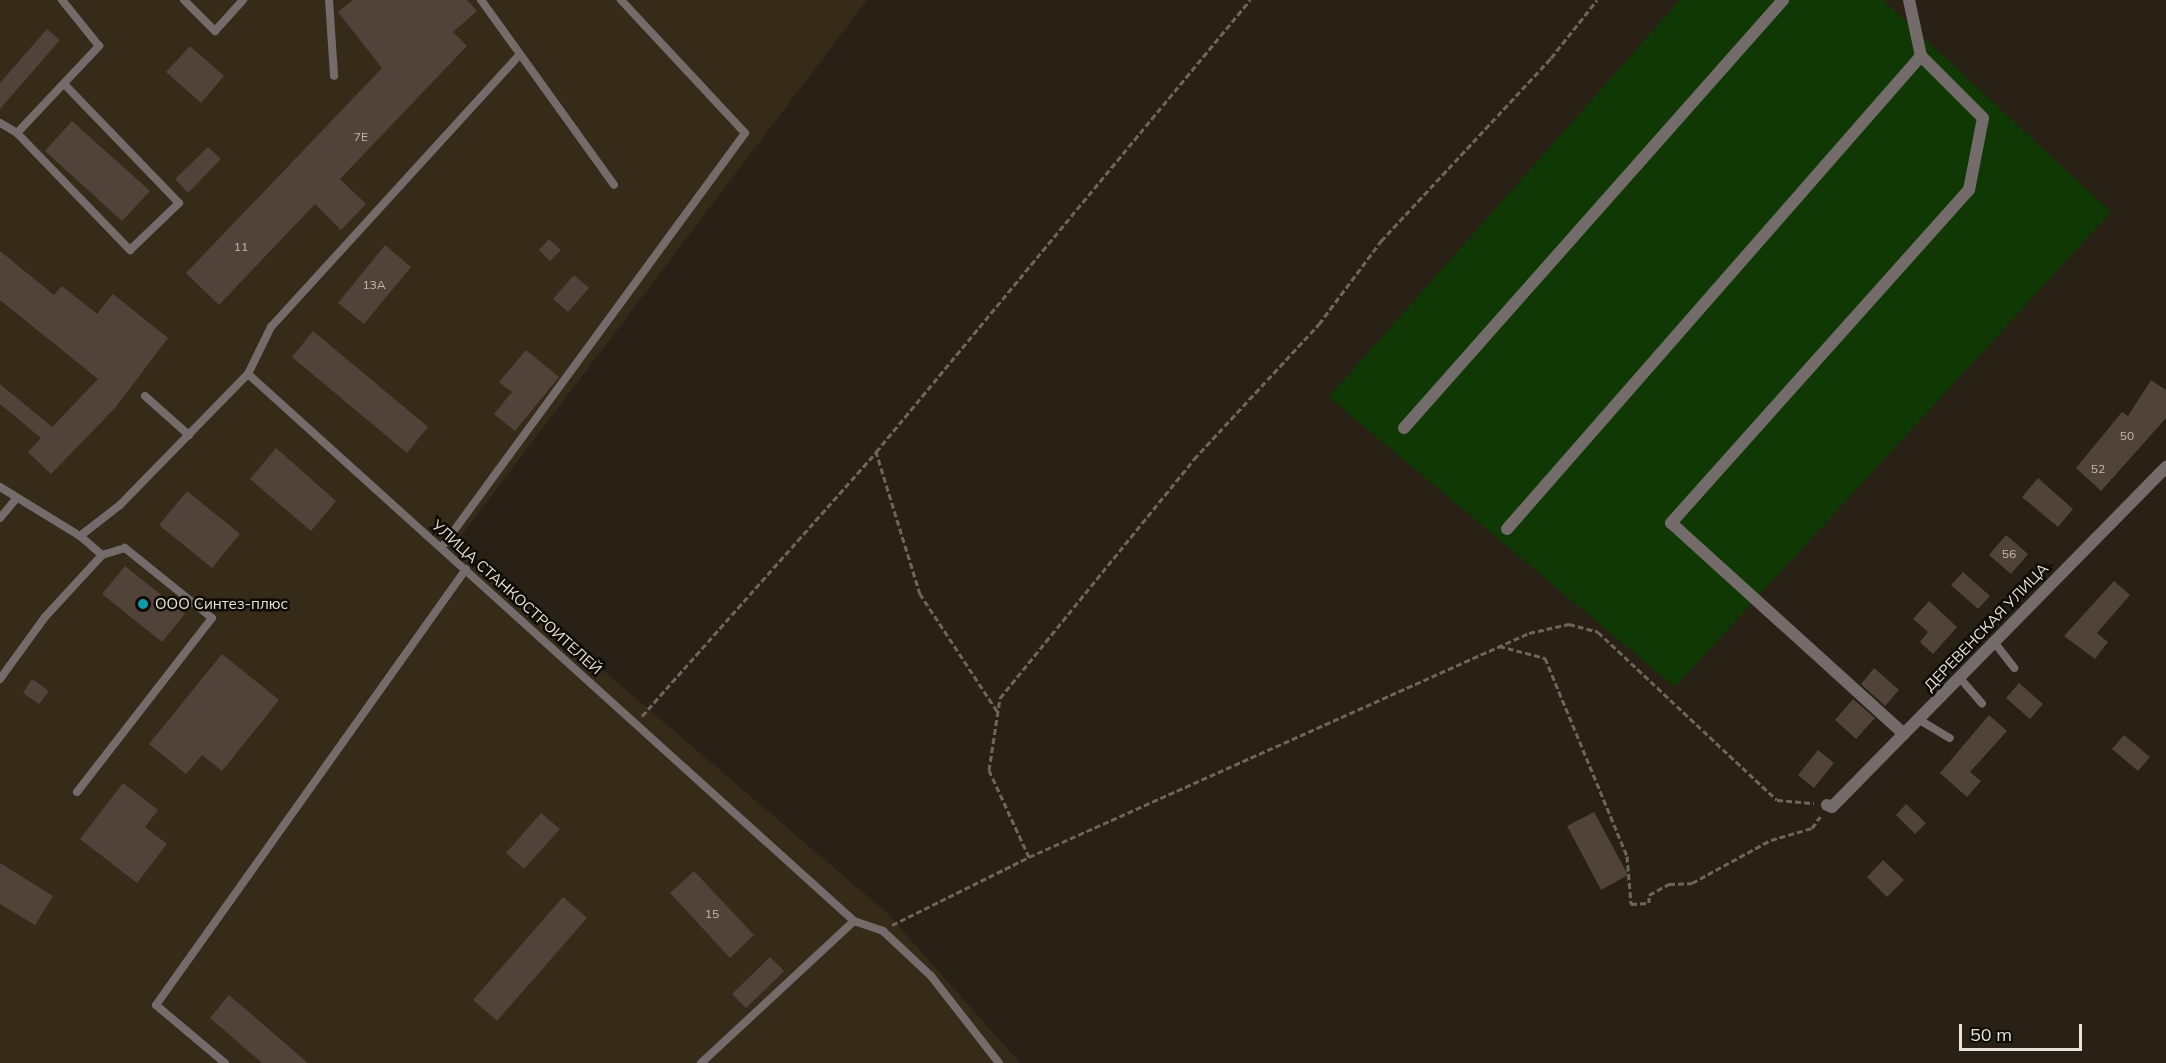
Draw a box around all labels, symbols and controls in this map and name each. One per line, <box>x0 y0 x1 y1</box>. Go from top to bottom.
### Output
house number: 7Е <box>354 130 368 144</box>
house number: 11 <box>234 240 248 254</box>
house number: 13А <box>362 278 386 292</box>
house number: 50 <box>2120 429 2134 443</box>
house number: 52 <box>2091 462 2105 476</box>
street label: УЛИЦА СТАНКОСТРОИТЕЛЕЙ <box>428 516 606 678</box>
house number: 56 <box>2002 547 2016 561</box>
street label: ДЕРЕВЕНСКАЯ УЛИЦА <box>1920 559 2052 695</box>
place label: ООО Синтез-плюс <box>155 595 288 613</box>
marker: ООО Синтез-плюс <box>136 597 150 611</box>
house number: 15 <box>705 907 719 921</box>
scale bar <box>1962 1012 2085 1050</box>
text: 50 m <box>1970 1023 2012 1046</box>

